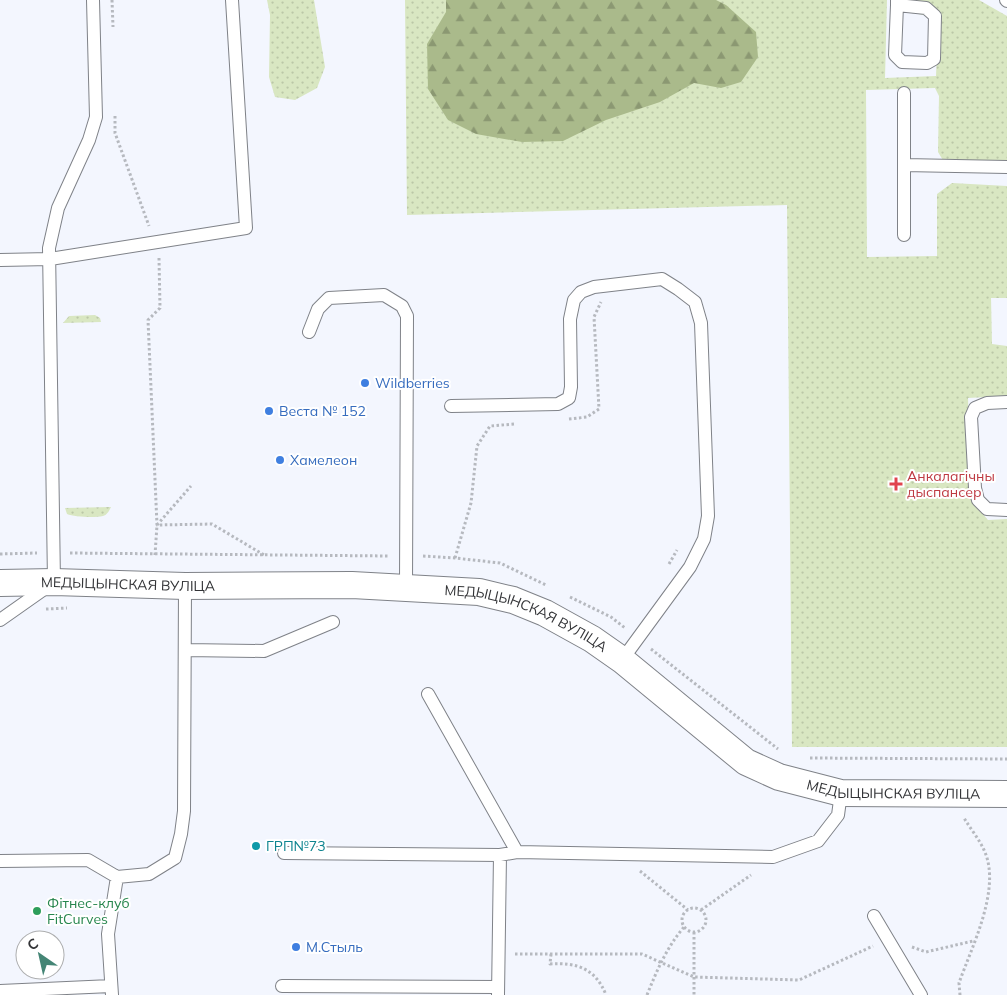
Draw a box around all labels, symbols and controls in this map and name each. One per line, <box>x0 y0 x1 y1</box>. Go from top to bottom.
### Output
place label: Wildberries <box>375 374 450 392</box>
marker: Wildberries <box>359 377 371 389</box>
place label: Веста № 152 <box>279 402 366 420</box>
marker: Веста № 152 <box>263 405 275 417</box>
place label: Хамелеон <box>290 451 357 469</box>
marker: Хамелеон <box>274 454 286 466</box>
place label: Анкалагічны дыспансер <box>907 467 995 501</box>
marker: Анкалагічны дыспансер <box>889 477 903 491</box>
street label: МЕДЫЦЫНСКАЯ ВУЛІЦА <box>41 573 216 595</box>
street label: МЕДЫЦЫНСКАЯ ВУЛІЦА <box>444 581 611 656</box>
street label: МЕДЫЦЫНСКАЯ ВУЛІЦА <box>805 776 981 803</box>
place label: ГРП№73 <box>266 837 326 855</box>
marker: ГРП№73 <box>250 840 262 852</box>
place label: Фітнес-клуб FitCurves <box>47 894 130 928</box>
marker: Фітнес-клуб FitCurves <box>31 905 43 917</box>
north arrow <box>15 930 65 980</box>
text: С <box>24 934 42 954</box>
place label: М.Стыль <box>306 938 363 956</box>
marker: М.Стыль <box>290 941 302 953</box>

